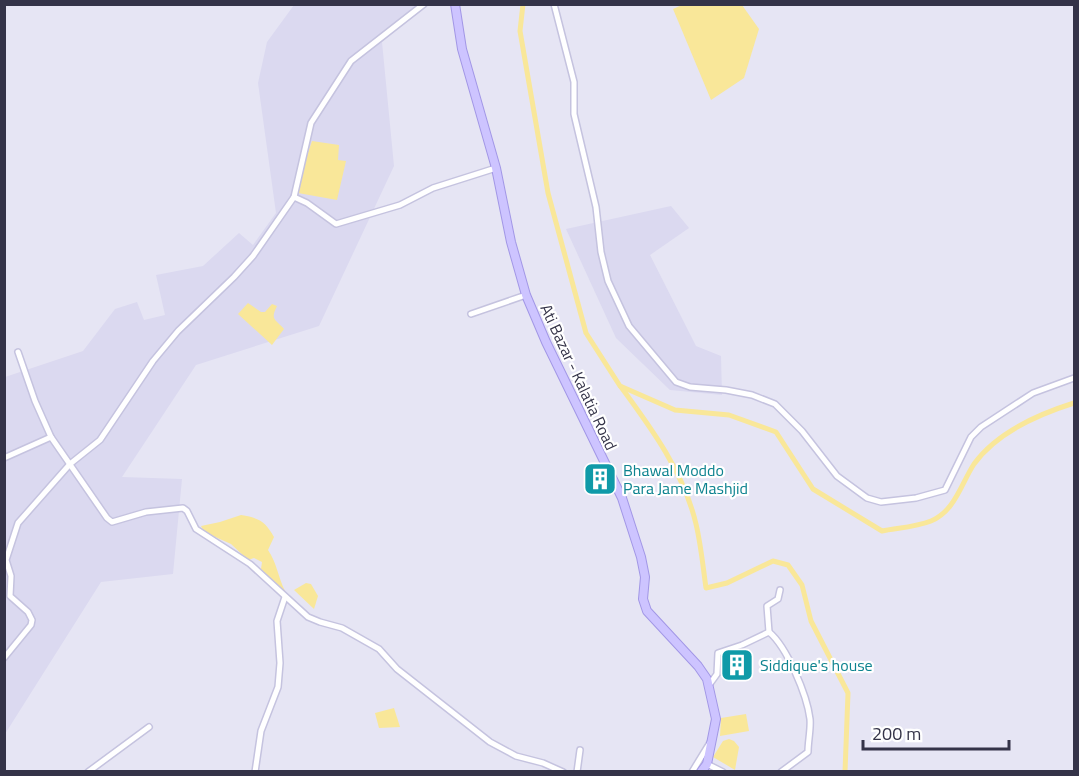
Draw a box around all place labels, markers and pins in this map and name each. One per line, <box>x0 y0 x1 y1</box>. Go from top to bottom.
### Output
place label: Bhawal Moddo Para Jame Mashjid <box>623 458 748 500</box>
building icon: Bhawal Moddo Para Jame Mashjid <box>582 461 618 497</box>
building icon: Siddique's house <box>719 647 755 683</box>
place label: Siddique's house <box>760 653 873 677</box>

